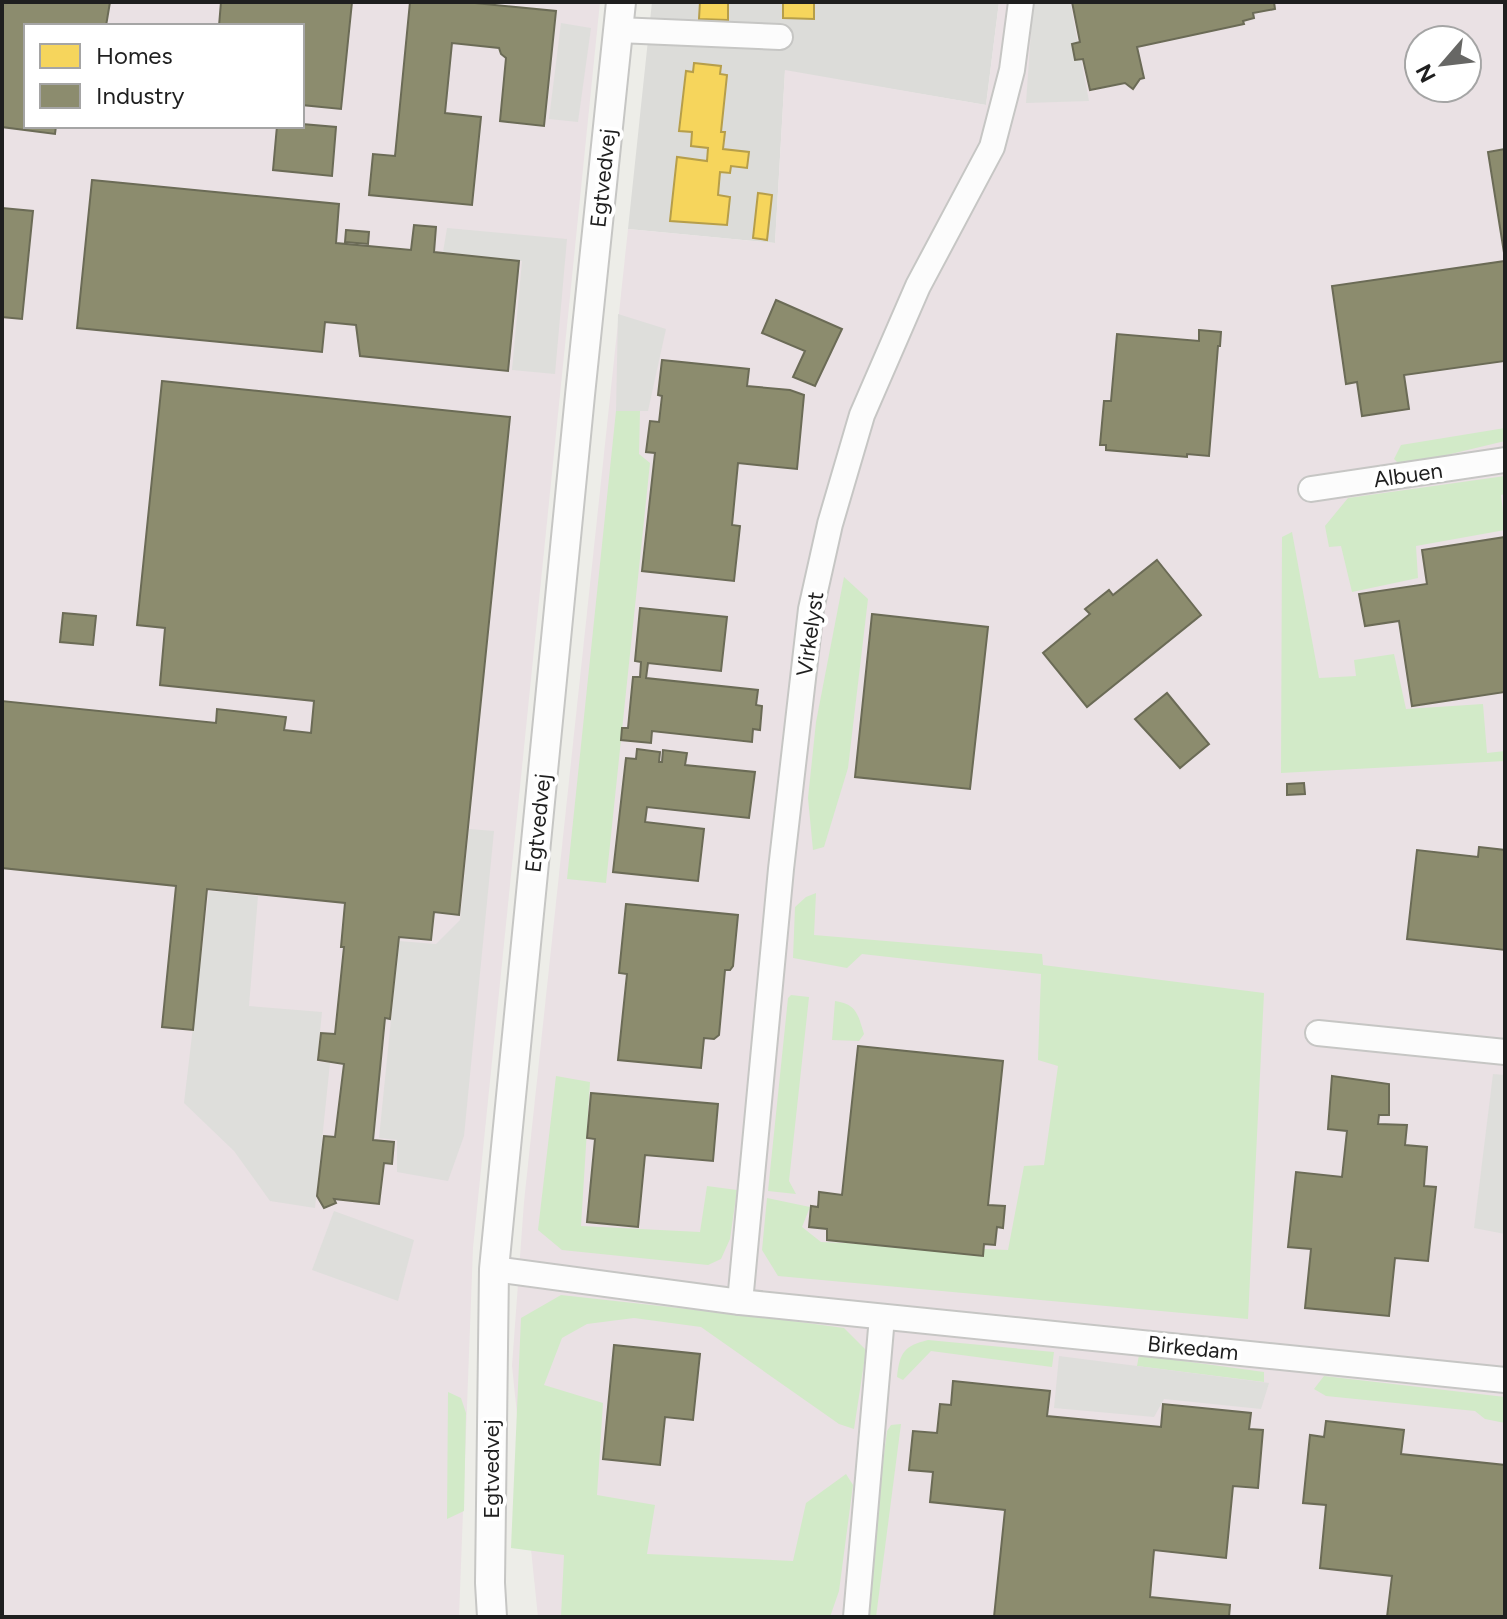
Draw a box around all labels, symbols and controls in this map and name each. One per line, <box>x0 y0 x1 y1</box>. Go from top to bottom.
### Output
legend <box>24 24 304 128</box>
north arrow <box>1403 24 1483 104</box>
text: Homes <box>96 41 173 70</box>
text: N <box>1410 59 1442 87</box>
text: Industry <box>96 81 185 110</box>
street label: Egtvedvej <box>584 127 622 229</box>
street label: Albuen <box>1372 457 1444 493</box>
street label: Virkelyst <box>791 590 829 678</box>
street label: Egtvedvej <box>519 772 557 874</box>
street label: Birkedam <box>1146 1330 1240 1366</box>
street label: Egtvedvej <box>478 1419 505 1519</box>

